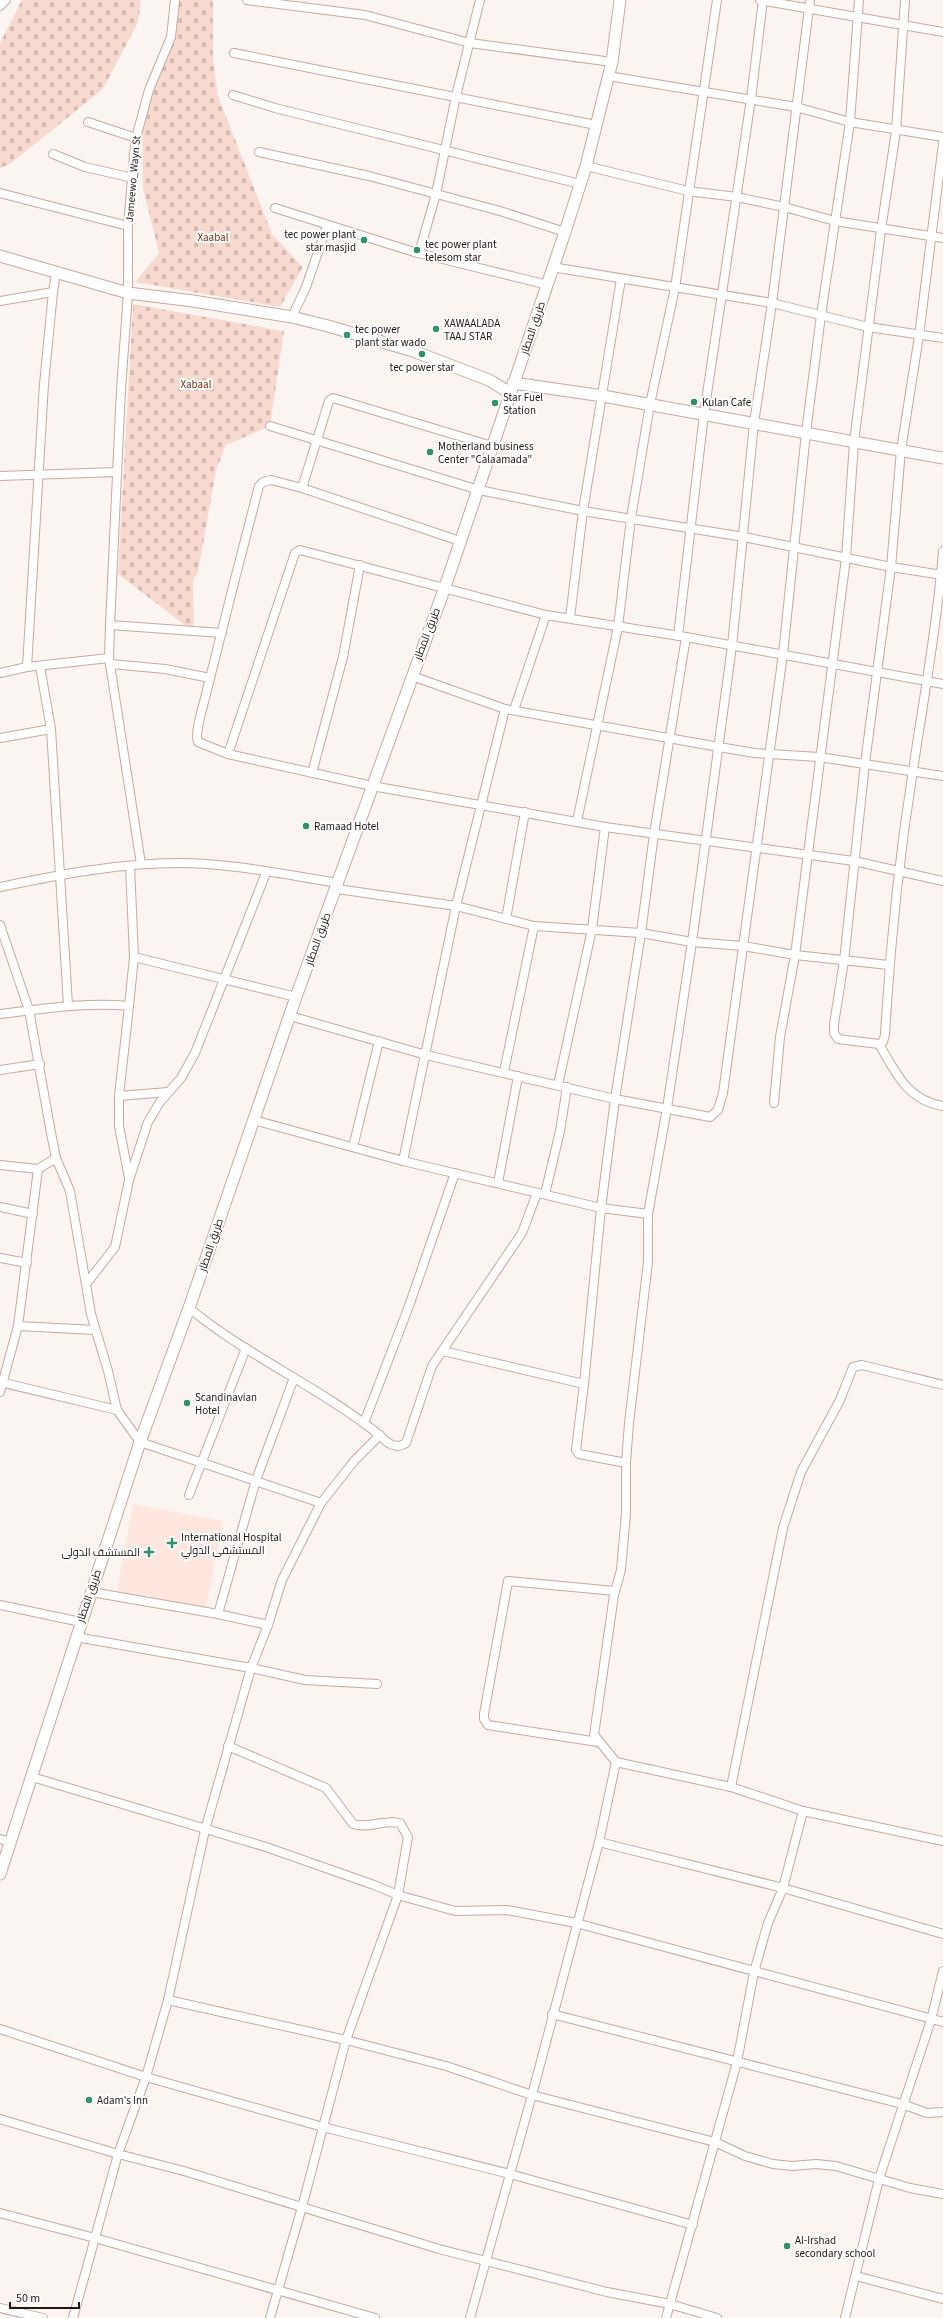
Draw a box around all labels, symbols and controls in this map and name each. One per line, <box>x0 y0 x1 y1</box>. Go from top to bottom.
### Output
street label: Jameewo_Wayn St <box>122 135 144 223</box>
place label: tec power plant star masjid <box>284 227 356 255</box>
park label: Xaabal <box>198 230 229 245</box>
marker: tec power plant star masjid <box>359 235 369 245</box>
place label: tec power plant telesom star <box>425 237 497 265</box>
marker: tec power plant telesom star <box>412 245 422 255</box>
street label: طريق المطار <box>517 299 549 357</box>
place label: XAWAALADA TAAJ STAR <box>444 316 500 344</box>
place label: tec power plant star wado <box>355 322 426 350</box>
marker: XAWAALADA TAAJ STAR <box>431 324 441 334</box>
marker: tec power plant star wado <box>342 330 352 340</box>
marker: tec power star <box>417 349 427 359</box>
place label: tec power star <box>390 360 455 375</box>
park label: Xabaal <box>181 377 212 392</box>
place label: Star Fuel Station <box>503 390 543 418</box>
place label: Kulan Cafe <box>702 395 752 410</box>
marker: Kulan Cafe <box>689 397 699 407</box>
marker: Star Fuel Station <box>490 398 500 408</box>
place label: Motherland business Center "Calaamada" <box>438 439 534 467</box>
marker: Motherland business Center "Calaamada" <box>425 447 435 457</box>
street label: طريق المطار <box>410 606 444 663</box>
place label: Ramaad Hotel <box>314 819 379 834</box>
marker: Ramaad Hotel <box>301 821 311 831</box>
street label: طريق المطار <box>301 911 334 968</box>
street label: طريق المطار <box>195 1216 227 1274</box>
place label: Scandinavian Hotel <box>195 1390 257 1418</box>
marker: Scandinavian Hotel <box>182 1398 192 1408</box>
place label: International Hospital المستشفى الدولي <box>181 1530 282 1559</box>
marker: International Hospital المستشفى الدولي <box>166 1537 178 1549</box>
place label: المستشف الدولى <box>62 1545 140 1560</box>
marker: المستشف الدولى <box>143 1546 155 1558</box>
street label: طريق المطار <box>73 1567 105 1625</box>
place label: Adam's Inn <box>97 2093 148 2108</box>
marker: Adam's Inn <box>84 2095 94 2105</box>
place label: Al-Irshad secondary school <box>795 2233 875 2261</box>
marker: Al-Irshad secondary school <box>782 2241 792 2251</box>
scale bar <box>10 2284 79 2310</box>
text: 50 m <box>16 2290 40 2307</box>

